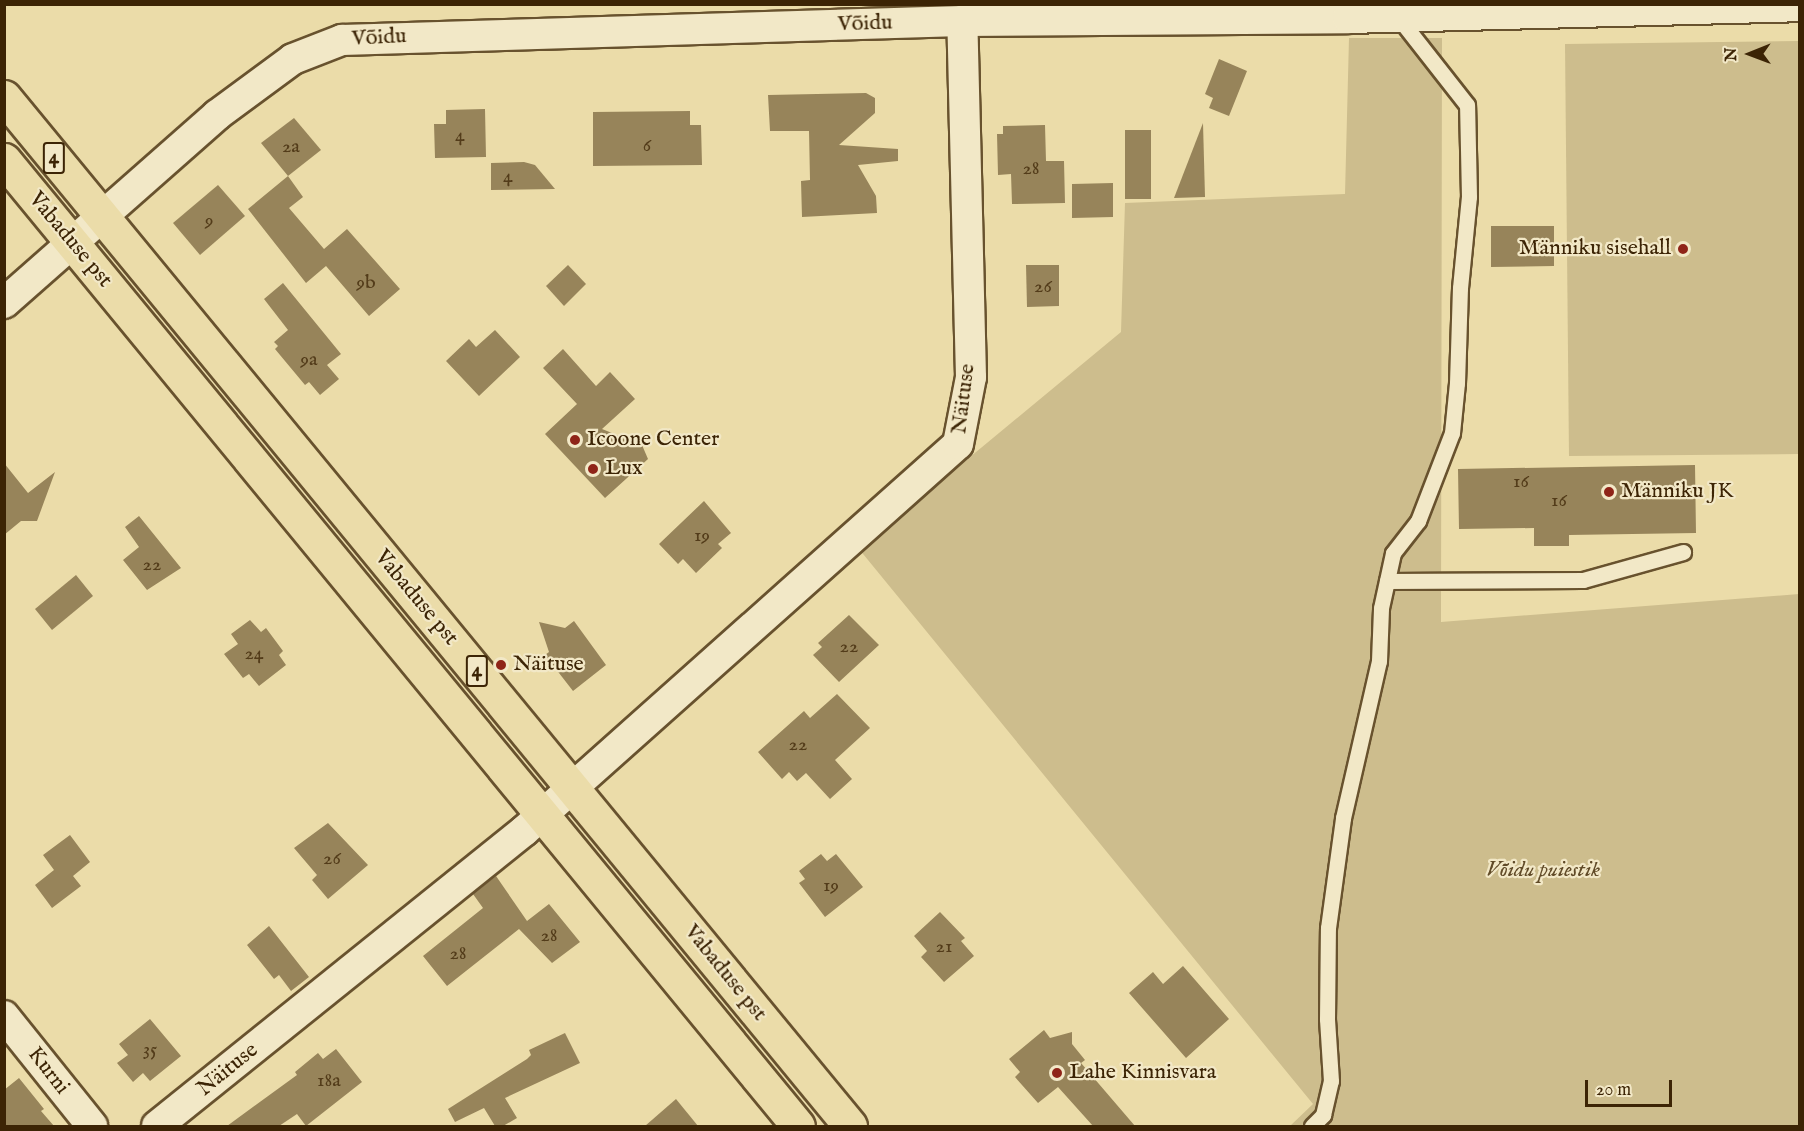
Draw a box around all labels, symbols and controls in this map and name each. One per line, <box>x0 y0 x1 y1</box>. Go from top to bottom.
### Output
street label: Võidu <box>837 10 893 38</box>
street label: Võidu <box>351 23 407 53</box>
north arrow <box>1720 24 1780 84</box>
text: N <box>1722 47 1742 61</box>
house number: 4 <box>455 123 465 147</box>
house number: 6 <box>643 133 651 157</box>
house number: 2a <box>282 134 300 158</box>
road number: 4 <box>42 140 66 176</box>
house number: 28 <box>1022 156 1040 180</box>
house number: 4 <box>503 164 513 188</box>
street label: Vabaduse pst <box>22 187 118 293</box>
house number: 9 <box>205 208 213 232</box>
place label: Männiku sisehall <box>1519 236 1671 262</box>
marker: Männiku sisehall <box>1676 242 1690 256</box>
house number: 9b <box>356 270 376 294</box>
house number: 26 <box>1034 274 1052 298</box>
house number: 9a <box>300 347 318 371</box>
street label: Näituse <box>947 362 981 436</box>
place label: Icoone Center <box>587 427 719 453</box>
marker: Icoone Center <box>568 433 582 447</box>
place label: Lux <box>605 456 643 482</box>
marker: Lux <box>586 462 600 476</box>
house number: 16 <box>1513 469 1529 493</box>
place label: Männiku JK <box>1621 479 1733 505</box>
marker: Männiku JK <box>1602 485 1616 499</box>
house number: 16 <box>1551 488 1567 512</box>
house number: 19 <box>694 523 710 547</box>
street label: Vabaduse pst <box>368 545 464 651</box>
house number: 22 <box>143 552 161 576</box>
house number: 22 <box>840 634 858 658</box>
house number: 24 <box>244 641 264 665</box>
place label: Näituse <box>513 652 584 678</box>
road number: 4 <box>465 653 489 689</box>
marker: Näituse <box>494 658 508 672</box>
house number: 22 <box>789 732 807 756</box>
house number: 26 <box>323 846 341 870</box>
park label: Võidu puiestik <box>1486 858 1600 884</box>
house number: 19 <box>823 873 839 897</box>
street label: Vabaduse pst <box>678 919 772 1027</box>
house number: 28 <box>540 923 558 947</box>
house number: 21 <box>936 934 952 958</box>
house number: 28 <box>449 941 467 965</box>
house number: 35 <box>143 1037 157 1061</box>
street label: Näituse <box>192 1037 264 1103</box>
street label: Kurni <box>21 1042 75 1100</box>
place label: Lahe Kinnisvara <box>1069 1060 1216 1086</box>
marker: Lahe Kinnisvara <box>1050 1066 1064 1080</box>
house number: 18a <box>317 1068 341 1092</box>
scale bar <box>1588 1068 1675 1106</box>
text: 20 m <box>1596 1079 1631 1102</box>

